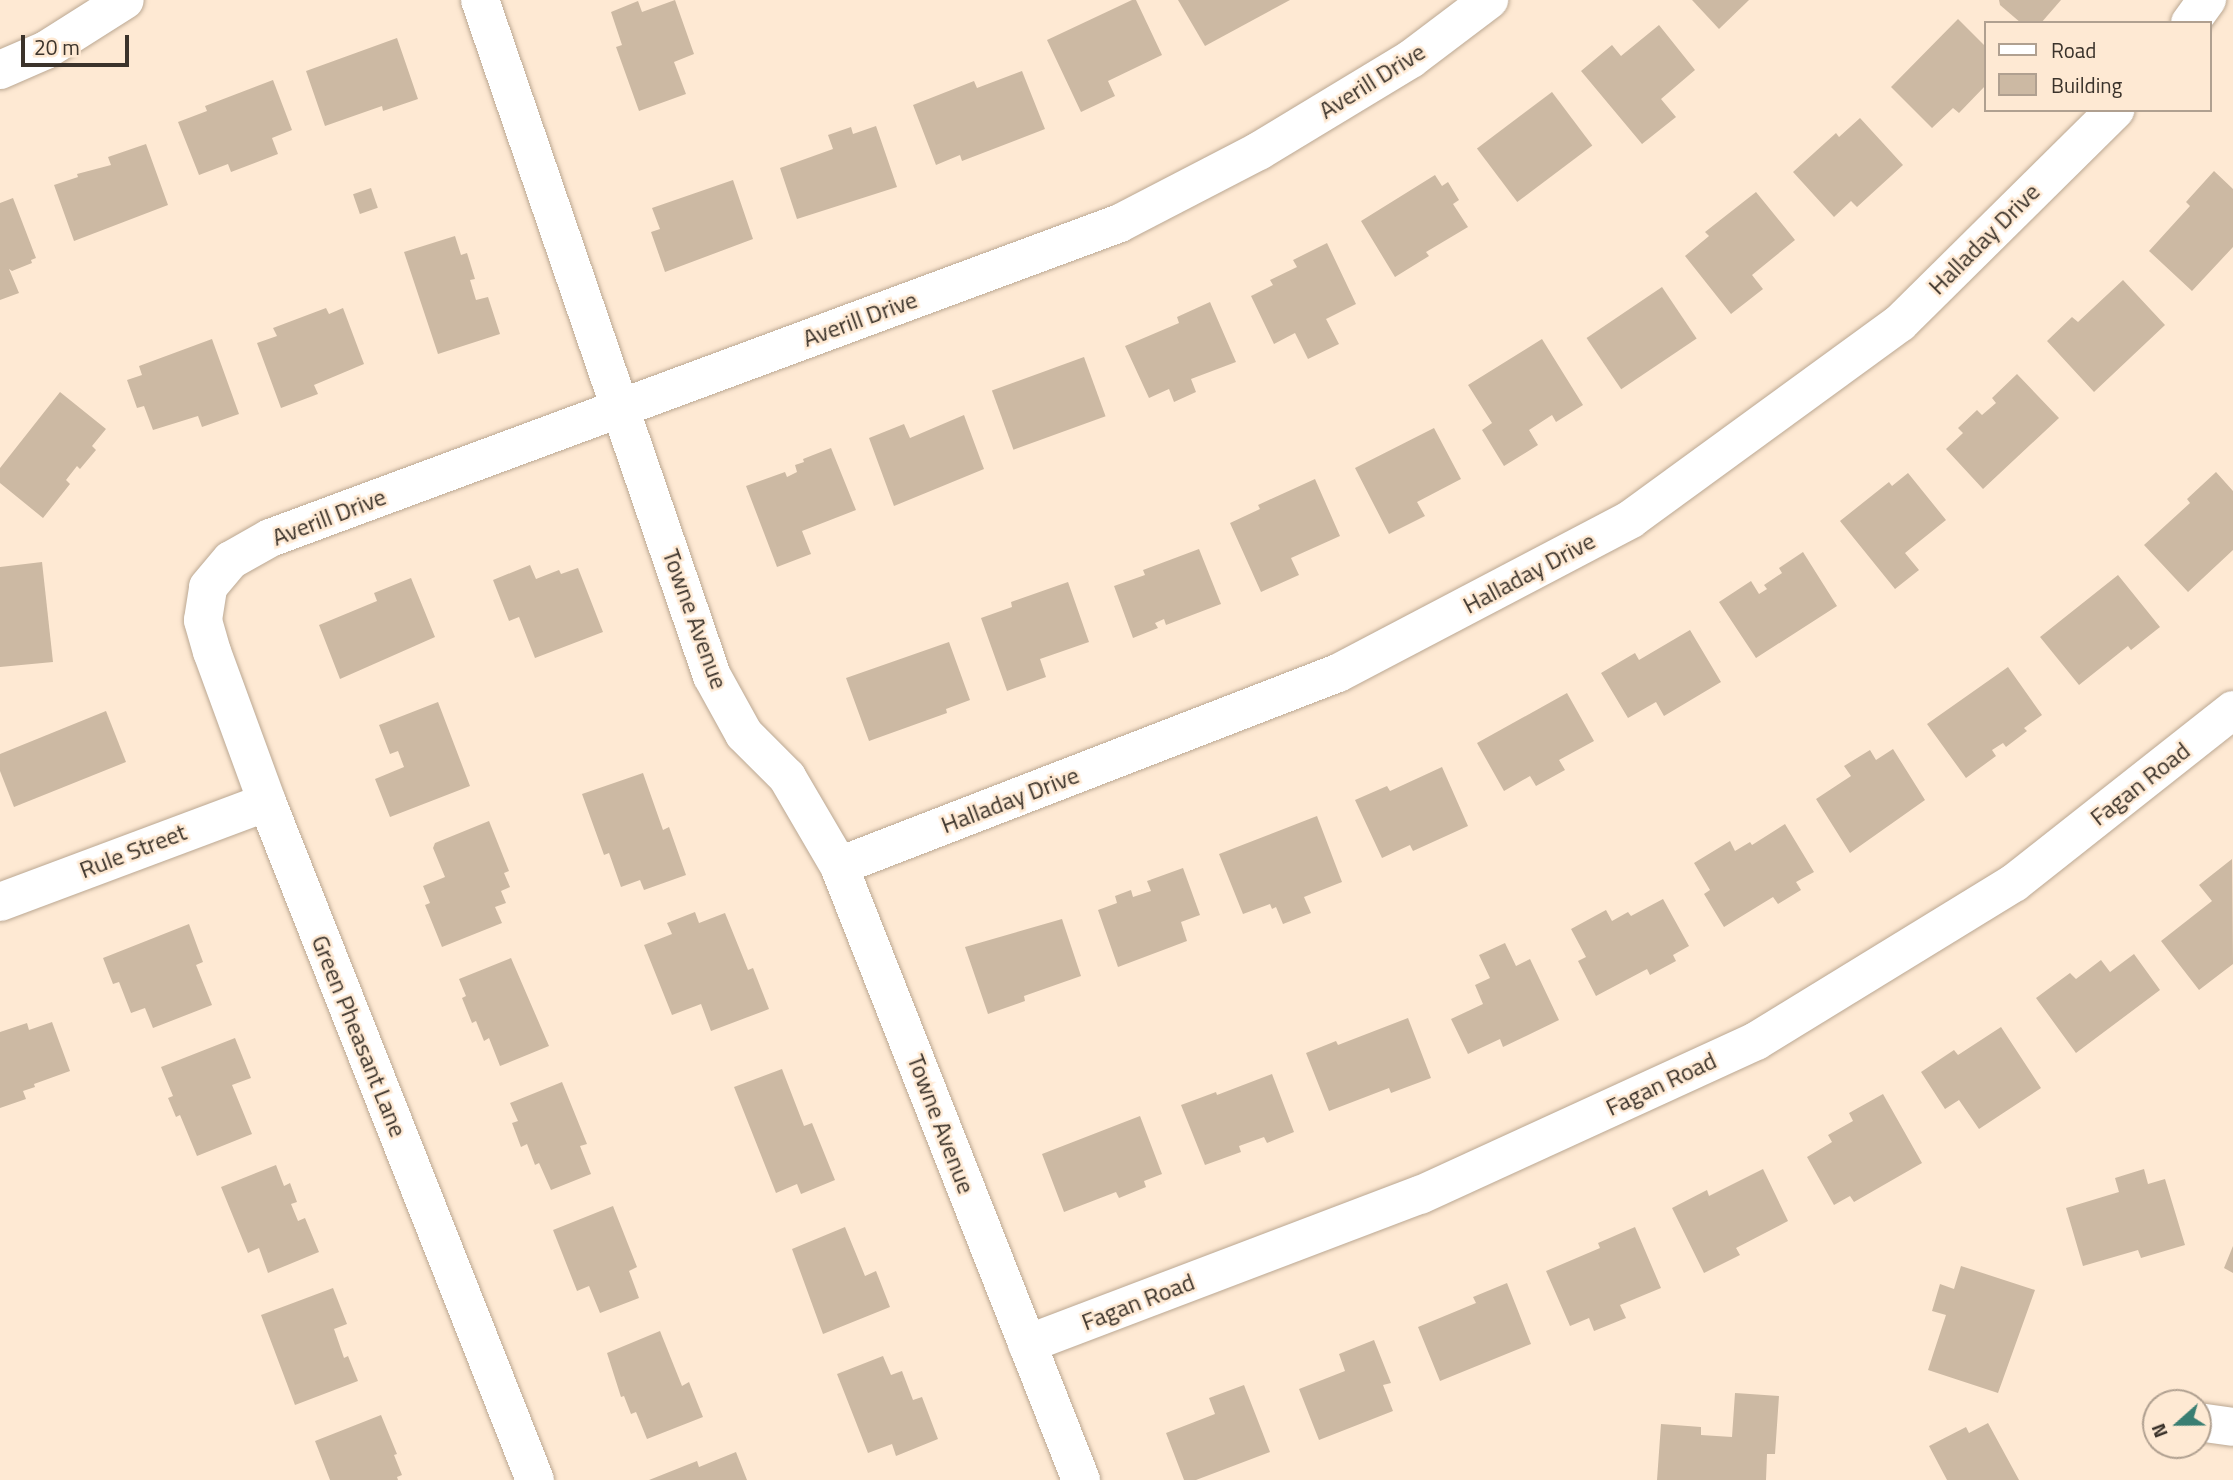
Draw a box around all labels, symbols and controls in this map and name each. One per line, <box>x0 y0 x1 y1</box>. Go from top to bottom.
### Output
scale bar <box>24 21 133 65</box>
legend <box>1984 21 2212 112</box>
text: 20 m <box>34 31 80 63</box>
text: Road <box>2051 34 2096 66</box>
street label: Averill Drive <box>1314 37 1430 125</box>
text: Building <box>2051 69 2122 101</box>
street label: Halladay Drive <box>1922 177 2046 301</box>
street label: Averill Drive <box>799 285 921 353</box>
street label: Averill Drive <box>268 482 390 552</box>
street label: Halladay Drive <box>1458 526 1600 620</box>
street label: Towne Avenue <box>656 545 734 693</box>
street label: Fagan Road <box>2085 736 2195 832</box>
street label: Halladay Drive <box>937 761 1083 839</box>
street label: Rule Street <box>75 817 191 885</box>
street label: Green Pheasant Lane <box>305 931 413 1141</box>
street label: Fagan Road <box>1601 1046 1721 1122</box>
street label: Towne Avenue <box>901 1050 981 1198</box>
street label: Fagan Road <box>1078 1267 1198 1337</box>
north arrow <box>2142 1389 2212 1459</box>
text: N <box>2143 1420 2175 1442</box>

